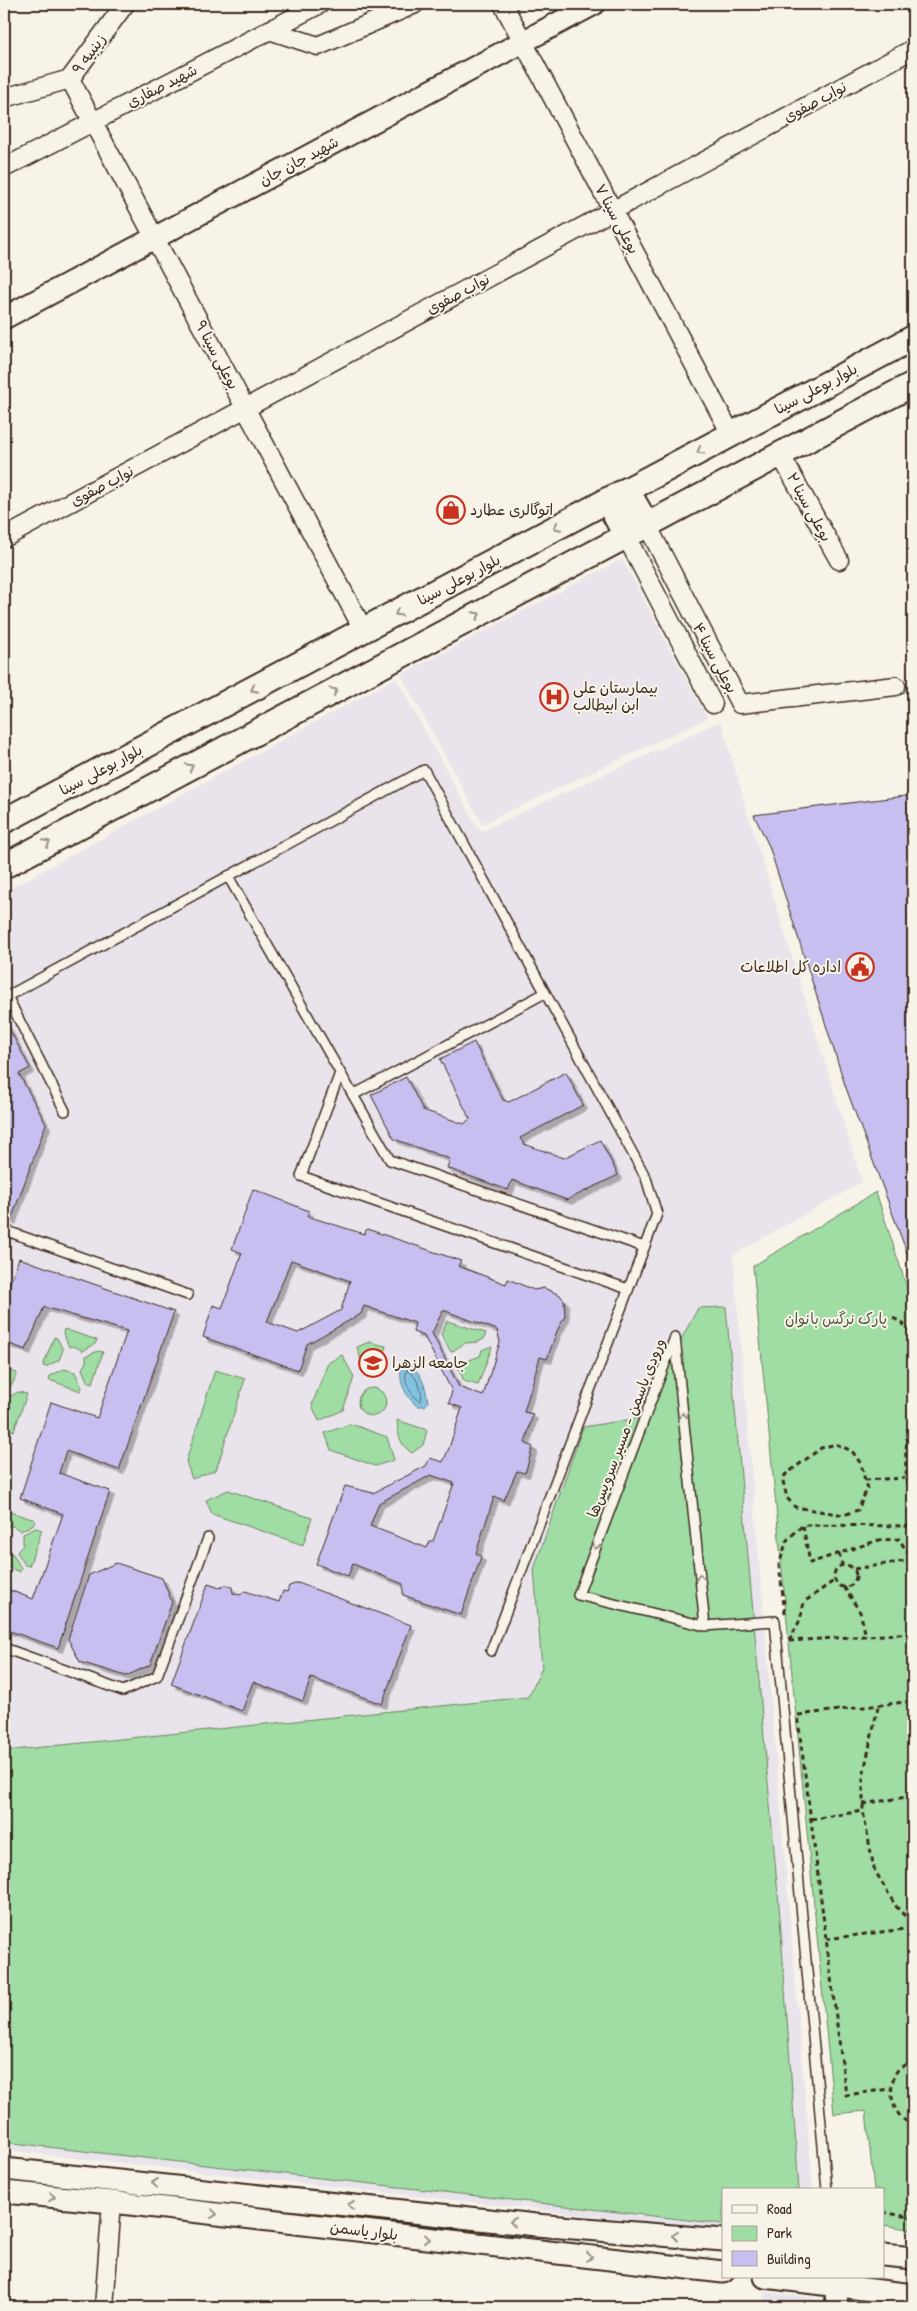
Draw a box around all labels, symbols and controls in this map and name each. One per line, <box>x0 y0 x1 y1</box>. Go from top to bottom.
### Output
street label: زینبیه ۹ <box>67 29 110 78</box>
street label: شهید صفاری <box>123 59 201 112</box>
street label: نواب صفوی <box>779 76 850 127</box>
street label: شهید جان جان <box>255 131 342 190</box>
street label: بوعلی سینا ۷ <box>590 180 645 258</box>
street label: نواب صفوی <box>422 268 493 319</box>
street label: بوعلی سینا ۹ <box>190 317 244 393</box>
street label: بلوار بوعلی سینا <box>771 358 861 419</box>
one-way arrow <box>696 445 705 455</box>
street label: نواب صفوی <box>66 460 137 511</box>
street label: بوعلی سینا ۲ <box>782 468 837 545</box>
shop icon: اتوگالری عطارد <box>436 495 466 525</box>
place label: اتوگالری عطارد <box>470 499 553 520</box>
one-way arrow <box>553 521 562 531</box>
street label: بلوار بوعلی سینا <box>414 549 504 610</box>
one-way arrow <box>394 607 403 617</box>
one-way arrow <box>472 611 481 621</box>
street label: بوعلی سینا ۴ <box>688 619 743 697</box>
place label: بیمارستان علی ابن ابیطالب <box>573 677 658 715</box>
hospital icon: بیمارستان علی ابن ابیطالب <box>539 682 569 712</box>
one-way arrow <box>251 683 260 693</box>
one-way arrow <box>329 687 338 697</box>
street label: بلوار بوعلی سینا <box>56 739 146 800</box>
one-way arrow <box>185 763 194 773</box>
one-way arrow <box>42 840 51 850</box>
public building icon: اداره کل اطلاعات <box>845 952 875 982</box>
place label: اداره کل اطلاعات <box>740 956 841 977</box>
park label: پارک نرگس بانوان <box>785 1308 887 1329</box>
street label: ورودی یاسمن - مسیر سرویس‌ها <box>582 1335 670 1521</box>
school or university icon: جامعه الزهرا <box>358 1348 388 1378</box>
place label: جامعه الزهرا <box>392 1352 468 1373</box>
one-way arrow <box>678 1412 689 1420</box>
one-way arrow <box>592 1541 602 1549</box>
one-way arrow <box>695 1573 706 1581</box>
one-way arrow <box>151 2178 159 2189</box>
legend <box>722 2188 884 2278</box>
one-way arrow <box>49 2191 57 2202</box>
text: Road <box>767 2198 792 2219</box>
one-way arrow <box>347 2200 355 2211</box>
one-way arrow <box>210 2208 218 2219</box>
street label: بلوار یاسمن <box>329 2216 399 2245</box>
one-way arrow <box>508 2217 516 2228</box>
text: Park <box>767 2222 792 2243</box>
one-way arrow <box>670 2231 678 2242</box>
one-way arrow <box>424 2233 432 2244</box>
text: Building <box>767 2248 811 2269</box>
one-way arrow <box>585 2251 593 2262</box>

